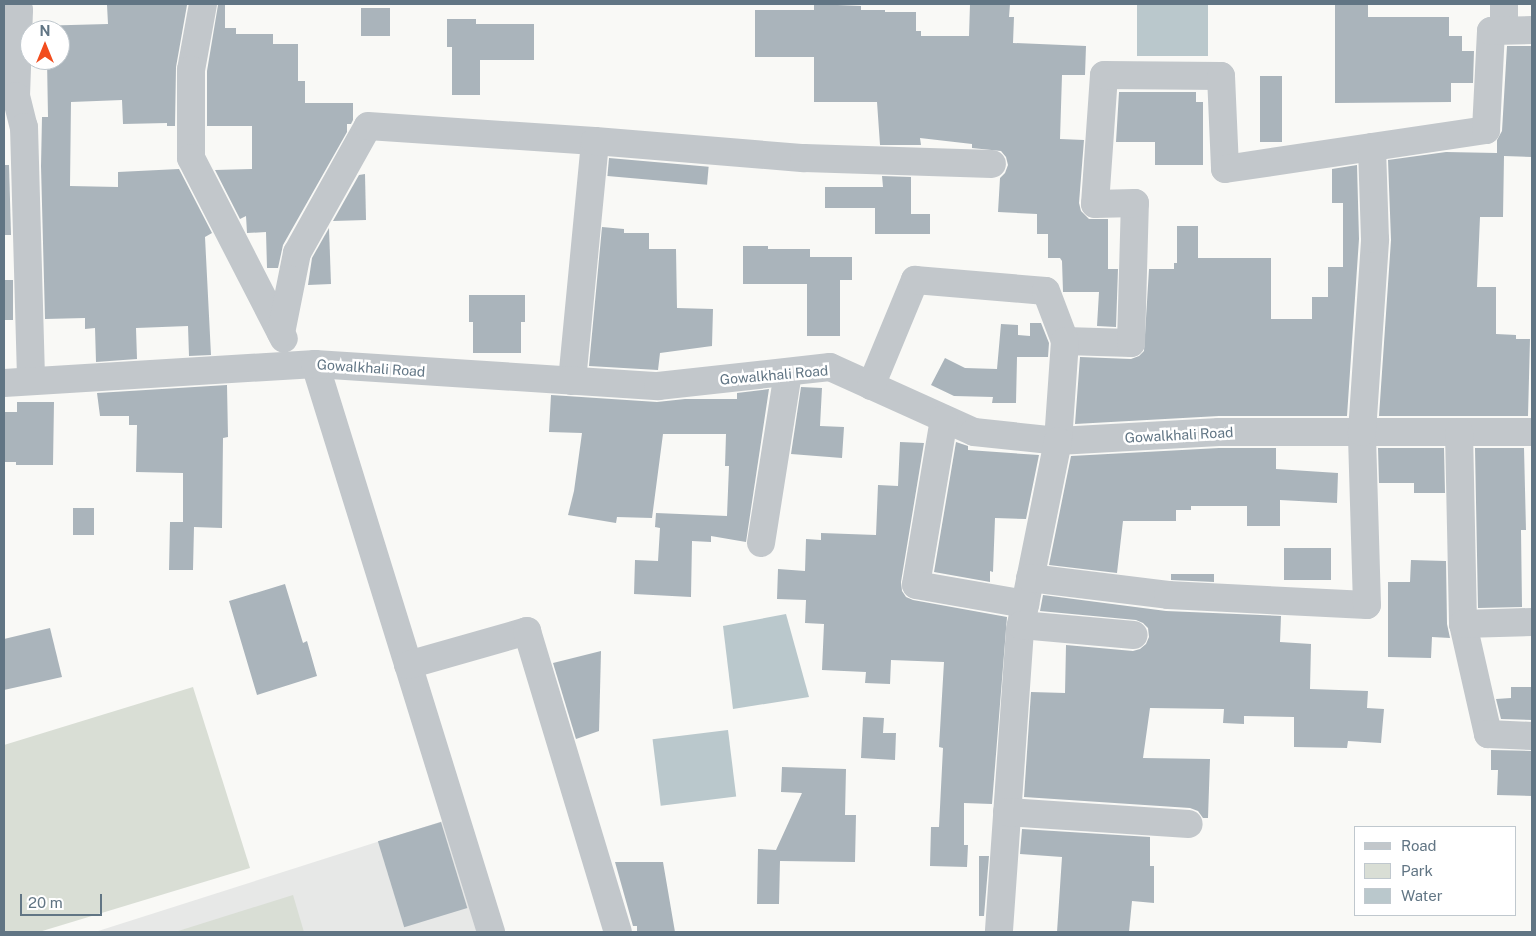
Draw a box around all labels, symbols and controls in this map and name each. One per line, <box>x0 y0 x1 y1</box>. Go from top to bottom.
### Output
north arrow <box>20 20 70 70</box>
text: N <box>40 23 50 39</box>
street label: Gowalkhali Road <box>316 356 426 380</box>
street label: Gowalkhali Road <box>719 362 829 388</box>
street label: Gowalkhali Road <box>1124 424 1234 446</box>
legend <box>1354 826 1516 916</box>
text: Road <box>1401 837 1437 854</box>
text: Park <box>1401 862 1433 879</box>
scale bar <box>22 884 105 916</box>
text: Water <box>1401 887 1443 904</box>
text: 20 m <box>28 894 63 911</box>

